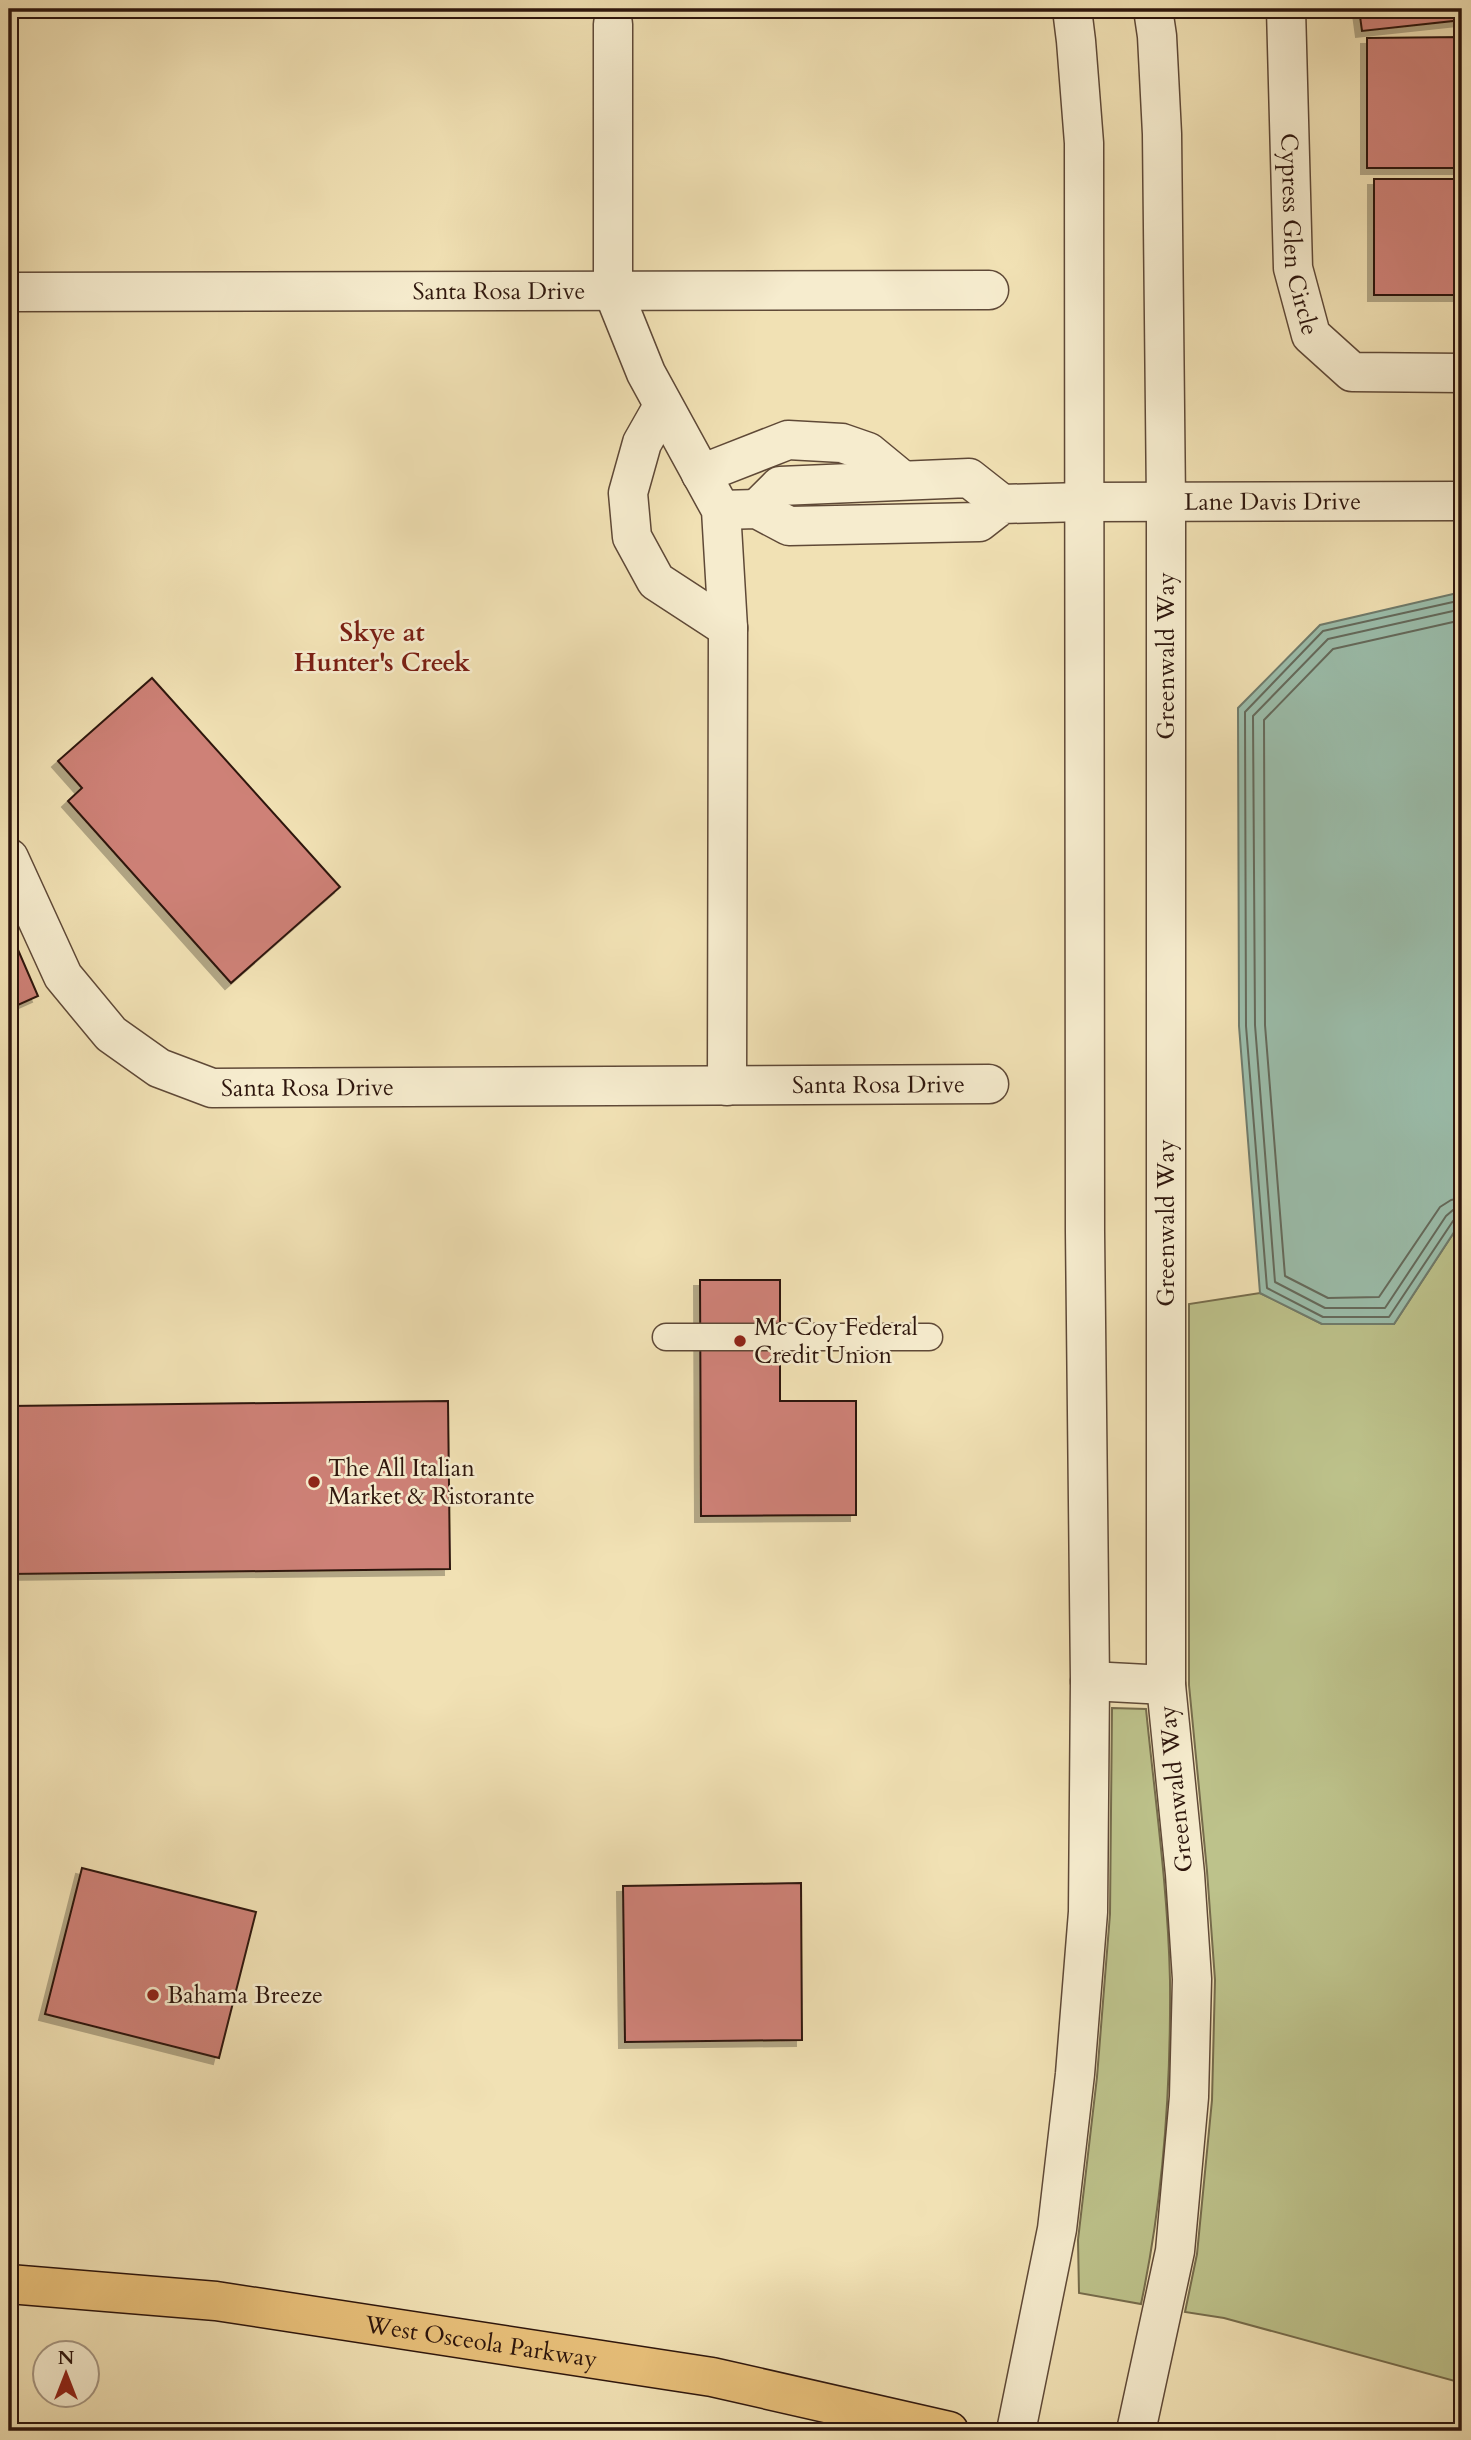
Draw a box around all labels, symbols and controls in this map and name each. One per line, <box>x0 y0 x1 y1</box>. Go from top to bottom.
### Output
street label: Cypress Glen Circle <box>1273 133 1327 339</box>
street label: Santa Rosa Drive <box>412 274 586 308</box>
street label: Lane Davis Drive <box>1184 485 1361 518</box>
street label: Greenwald Way <box>1150 572 1183 740</box>
district label: Skye at Hunter's Creek <box>294 615 471 680</box>
street label: Santa Rosa Drive <box>792 1068 965 1102</box>
street label: Santa Rosa Drive <box>221 1071 394 1104</box>
street label: Greenwald Way <box>1150 1139 1183 1307</box>
place label: Mc Coy Federal Credit Union <box>754 1311 918 1372</box>
marker: Mc Coy Federal Credit Union <box>732 1333 748 1349</box>
place label: The All Italian Market & Ristorante <box>328 1452 535 1513</box>
marker: The All Italian Market & Ristorante <box>306 1474 322 1490</box>
street label: Greenwald Way <box>1151 1704 1201 1874</box>
place label: Bahama Breeze <box>167 1979 323 2012</box>
marker: Bahama Breeze <box>145 1987 161 2003</box>
street label: West Osceola Parkway <box>362 2307 600 2376</box>
north arrow <box>32 2338 102 2408</box>
text: N <box>58 2345 75 2371</box>

